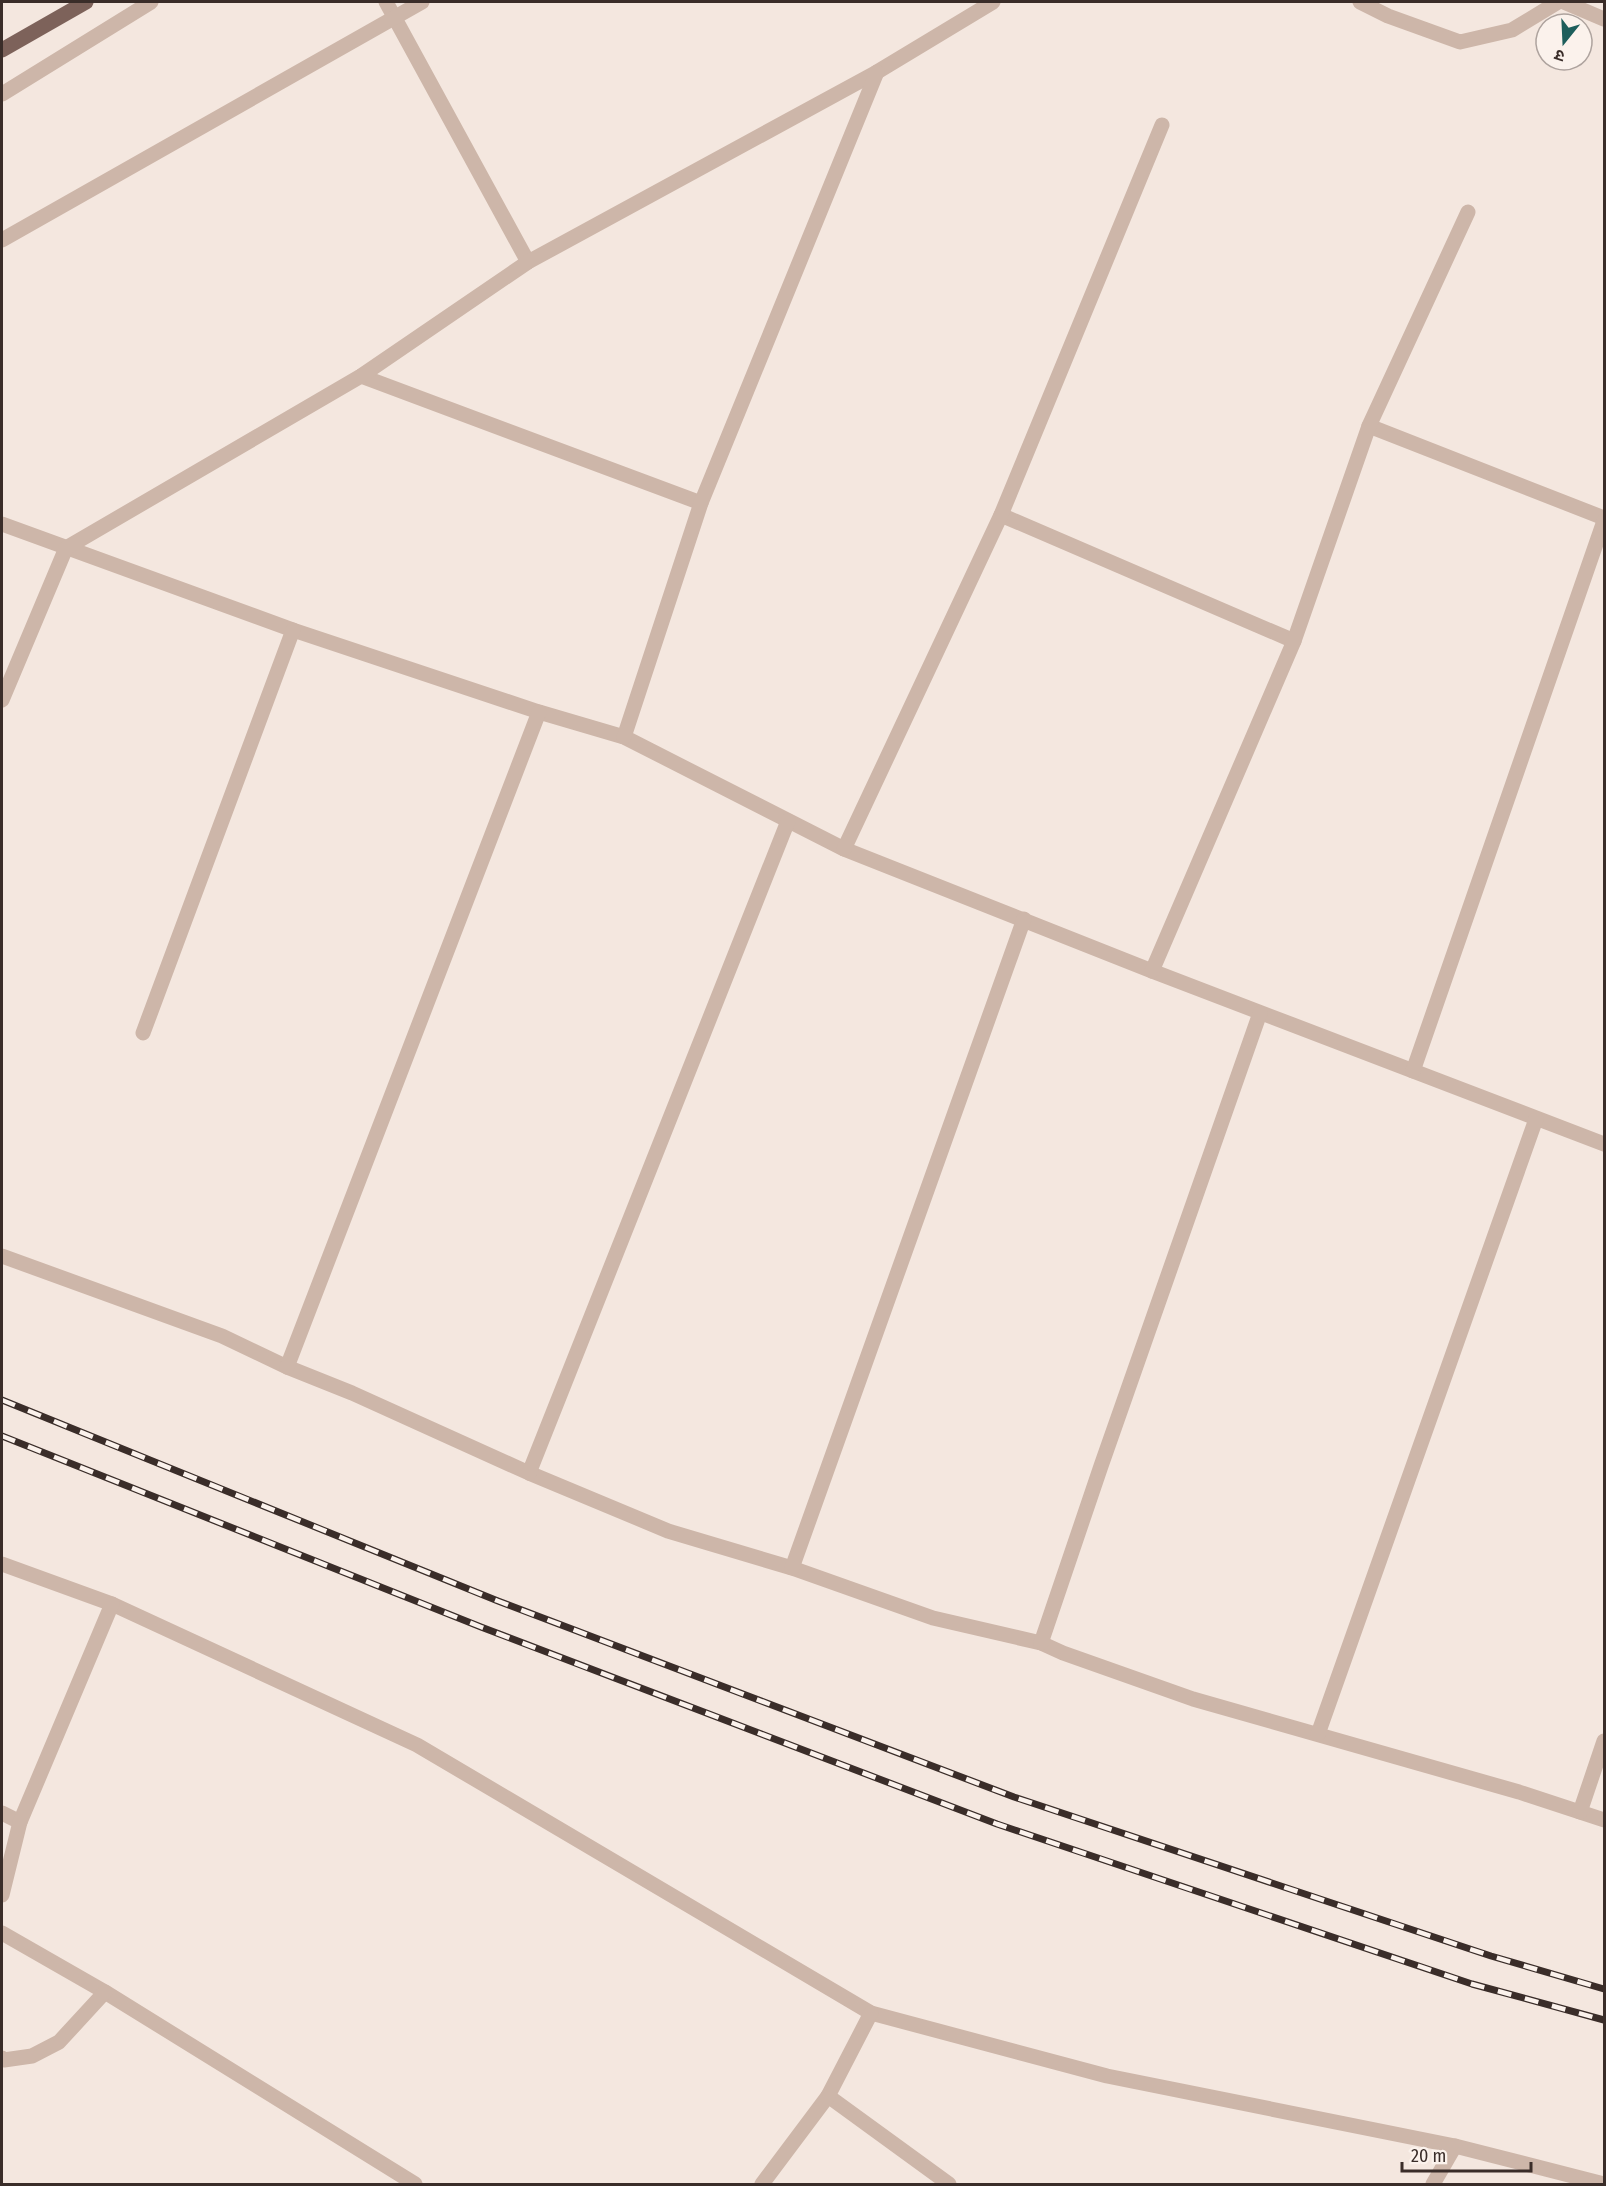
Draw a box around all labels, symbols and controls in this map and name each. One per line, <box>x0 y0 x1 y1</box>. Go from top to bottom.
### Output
north arrow <box>1534 12 1594 72</box>
text: उ <box>1552 45 1567 66</box>
scale bar <box>1402 2135 1531 2173</box>
text: 20 m <box>1411 2145 1446 2167</box>

